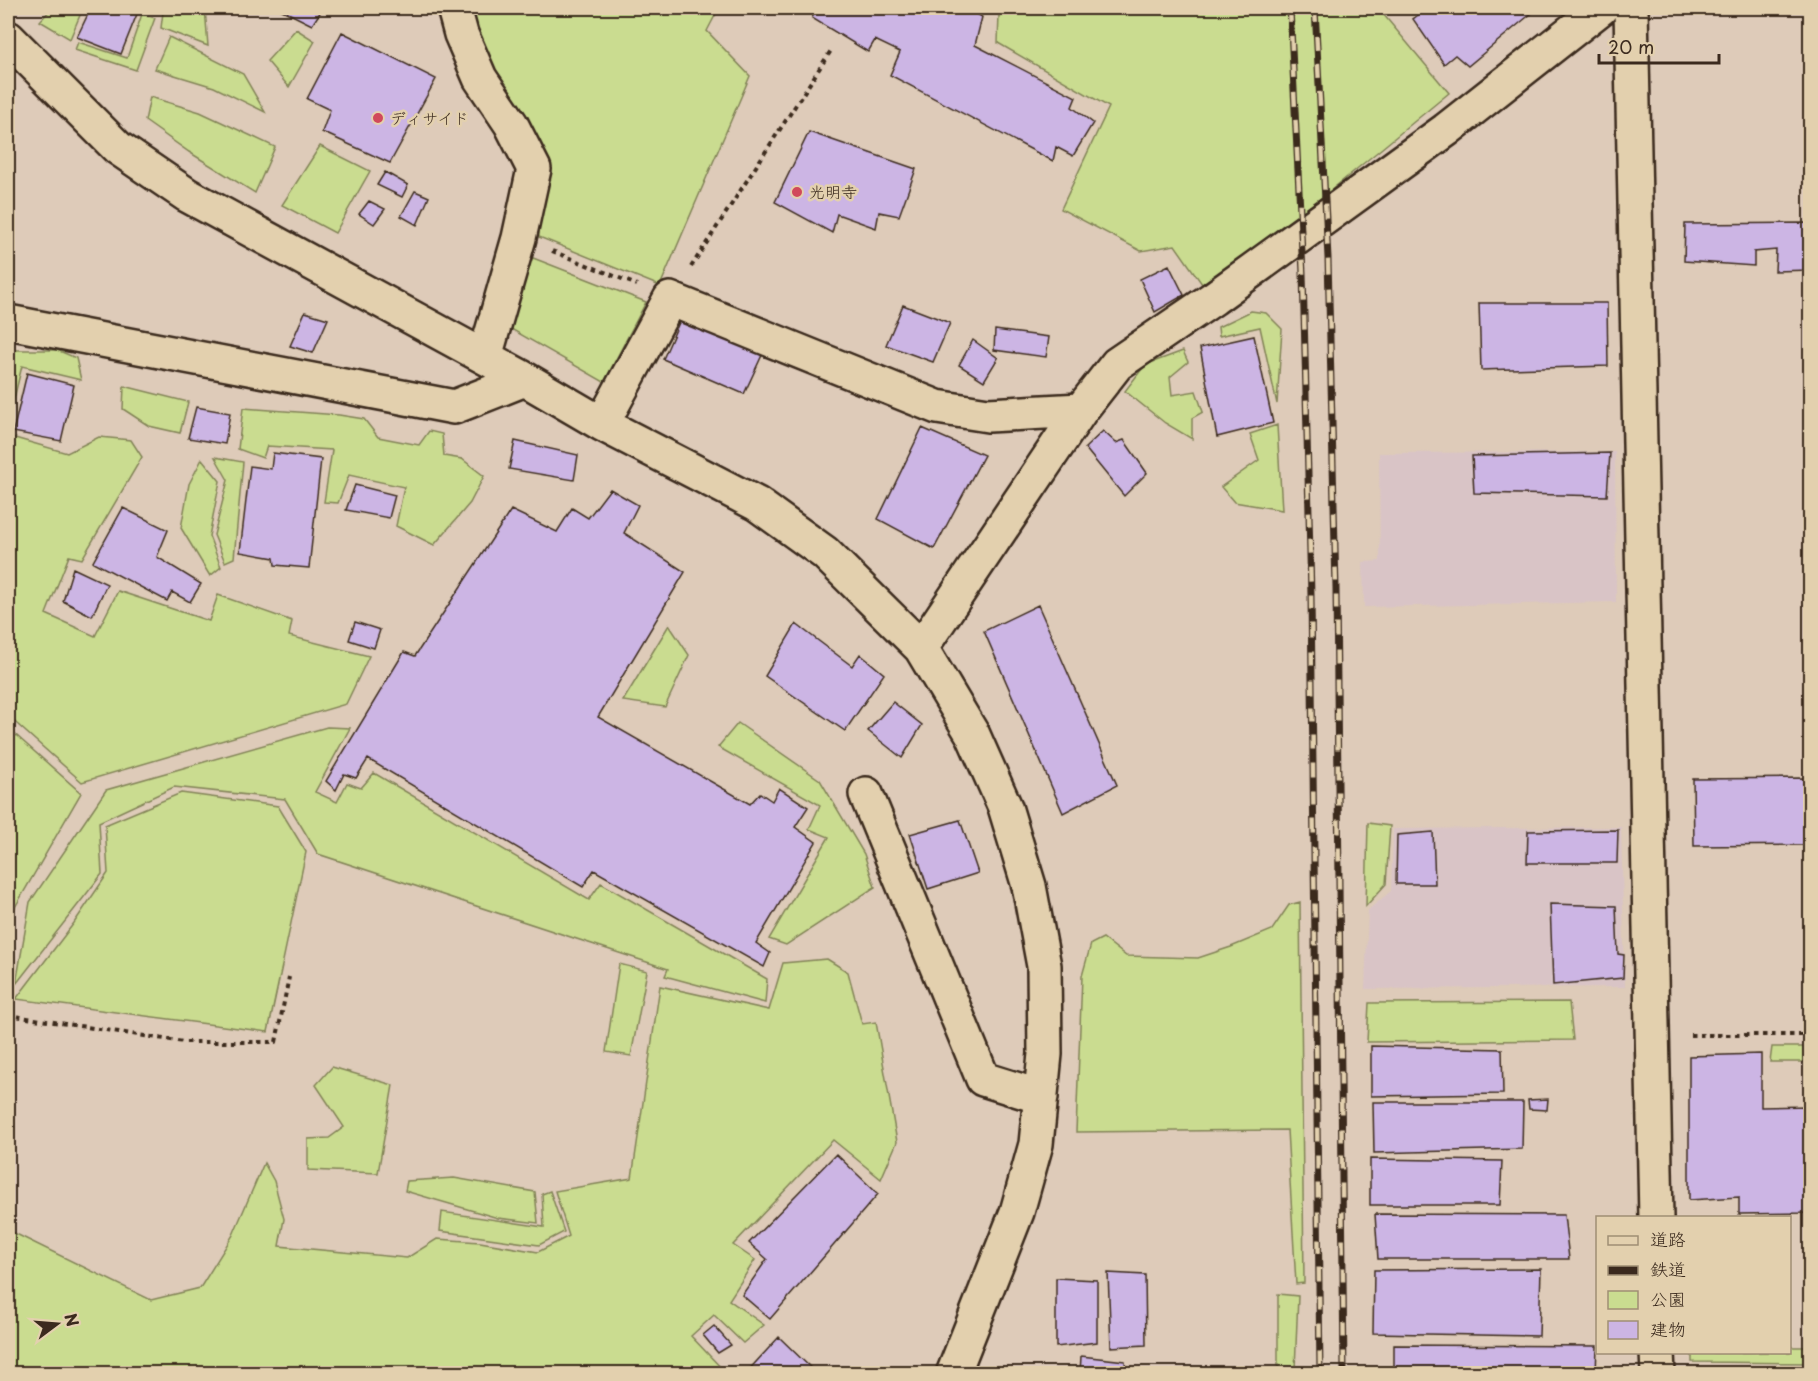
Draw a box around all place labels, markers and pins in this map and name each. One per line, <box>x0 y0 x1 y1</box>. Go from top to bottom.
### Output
place label: ディサイド <box>390 105 469 129</box>
marker: ディサイド <box>371 111 385 125</box>
place label: 光明寺 <box>809 179 857 203</box>
marker: 光明寺 <box>790 185 804 199</box>

